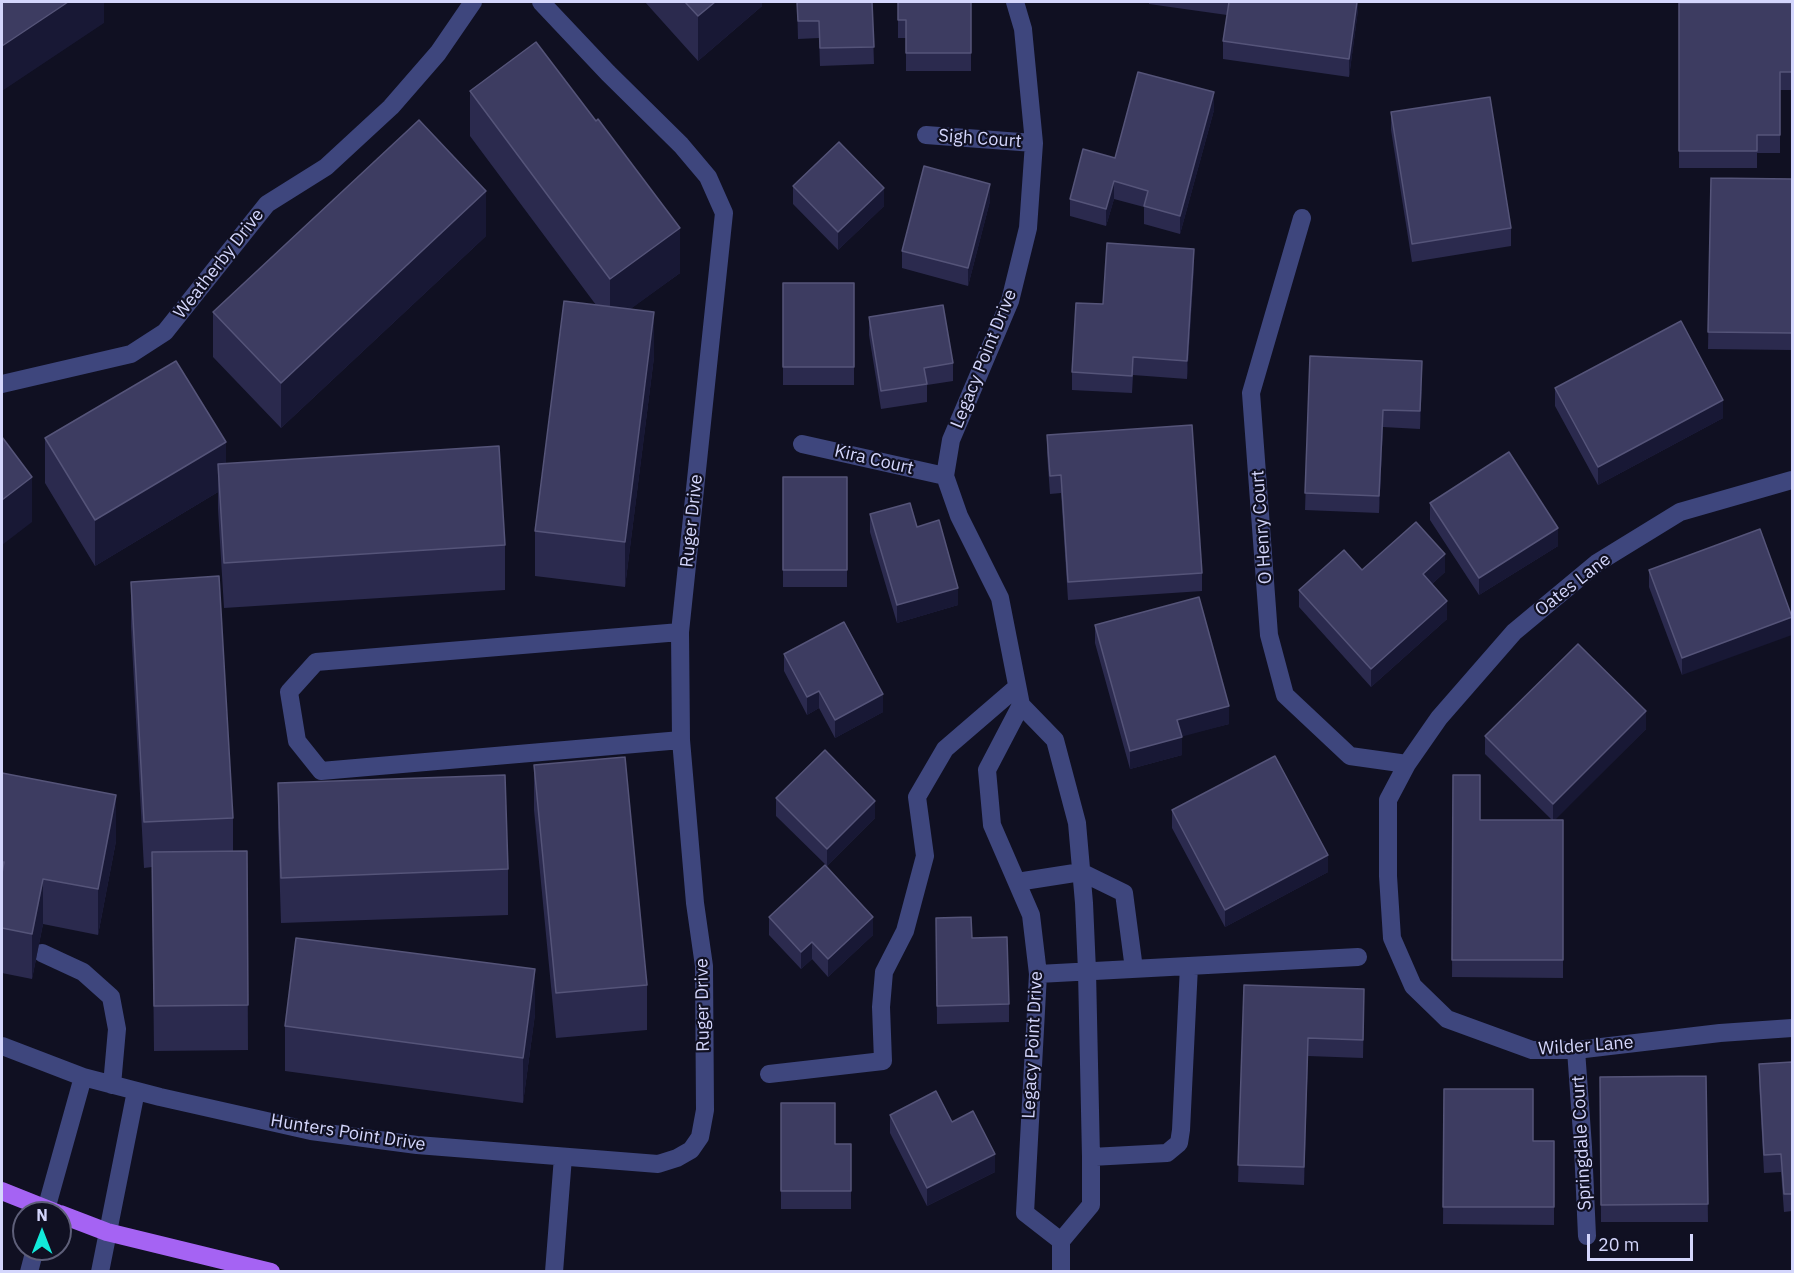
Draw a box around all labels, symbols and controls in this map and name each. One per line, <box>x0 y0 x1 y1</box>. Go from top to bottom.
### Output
street label: Sigh Court <box>938 125 1022 153</box>
street label: Weatherby Drive <box>169 205 269 323</box>
street label: Legacy Point Drive <box>946 286 1022 432</box>
street label: Kira Court <box>832 440 916 480</box>
street label: O Henry Court <box>1247 469 1277 585</box>
street label: Ruger Drive <box>676 473 708 569</box>
street label: Oates Lane <box>1531 549 1615 621</box>
street label: Ruger Drive <box>691 958 715 1052</box>
street label: Legacy Point Drive <box>1018 971 1048 1119</box>
street label: Wilder Lane <box>1538 1032 1634 1060</box>
street label: Springdale Court <box>1568 1075 1596 1211</box>
street label: Hunters Point Drive <box>269 1110 427 1156</box>
north arrow <box>12 1201 72 1261</box>
text: N <box>36 1205 48 1225</box>
scale bar <box>1590 1222 1696 1260</box>
text: 20 m <box>1598 1233 1640 1256</box>

